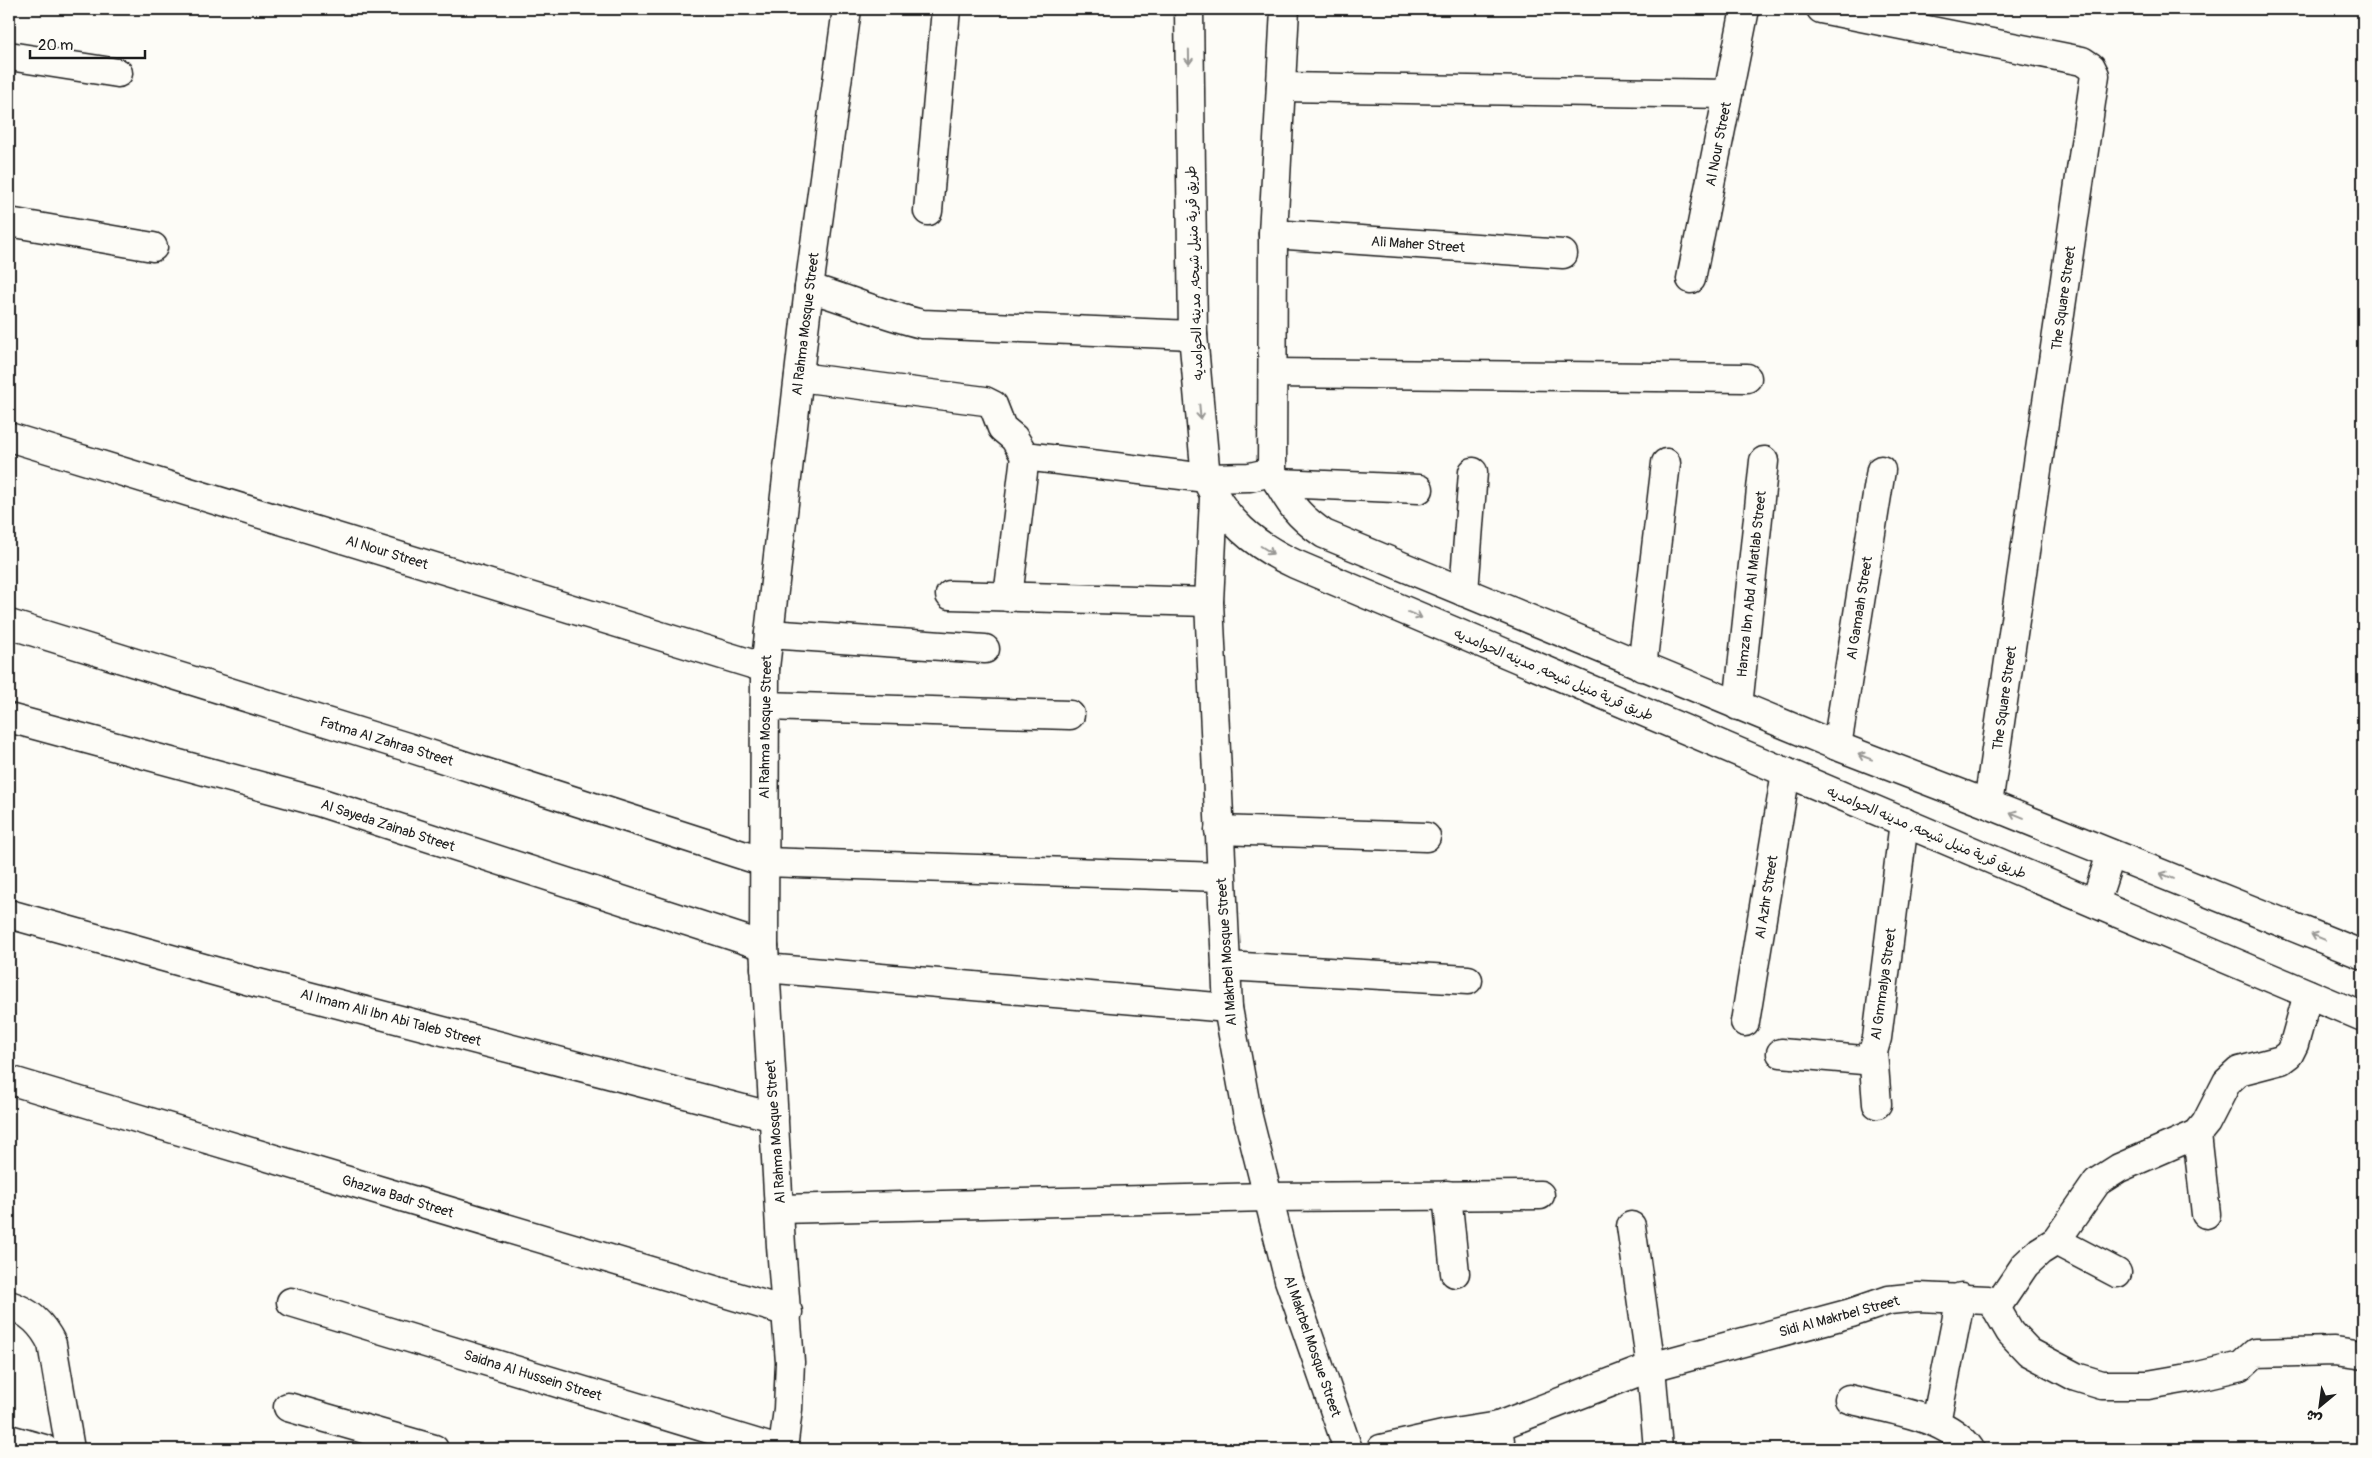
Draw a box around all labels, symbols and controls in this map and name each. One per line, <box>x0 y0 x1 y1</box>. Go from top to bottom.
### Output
scale bar <box>30 28 145 60</box>
text: 20 m <box>38 36 73 55</box>
one-way arrow <box>1184 49 1194 65</box>
street label: Al Nour Street <box>1702 100 1735 188</box>
street label: طريق قرية منيل شيحه, مدينه الحوامديه <box>1182 165 1208 381</box>
street label: Ali Maher Street <box>1370 233 1466 256</box>
street label: The Square Street <box>2048 244 2079 351</box>
street label: Al Rahma Mosque Street <box>788 251 823 397</box>
one-way arrow <box>1195 404 1205 420</box>
street label: Hamza Ibn Abd Al Matlab Street <box>1733 490 1770 678</box>
street label: Al Nour Street <box>343 532 431 573</box>
one-way arrow <box>1260 545 1274 555</box>
street label: Al Gamaah Street <box>1843 555 1876 661</box>
one-way arrow <box>1408 612 1423 621</box>
street label: طريق قرية منيل شيحه, مدينه الحوامديه <box>1451 625 1656 725</box>
street label: The Square Street <box>1989 644 2020 751</box>
street label: Al Rahma Mosque Street <box>756 655 775 799</box>
street label: Fatma Al Zahraa Street <box>318 713 456 770</box>
one-way arrow <box>1858 752 1873 761</box>
street label: طريق قرية منيل شيحه, مدينه الحوامديه <box>1824 783 2029 883</box>
street label: Al Sayeda Zainab Street <box>319 796 457 855</box>
one-way arrow <box>2010 810 2025 820</box>
street label: Al Azhr Street <box>1752 854 1782 940</box>
one-way arrow <box>2160 871 2175 881</box>
street label: Al Makrbel Mosque Street <box>1213 877 1240 1027</box>
street label: Al Gmmalya Street <box>1867 927 1900 1041</box>
one-way arrow <box>2311 932 2326 941</box>
street label: Al Imam Ali Ibn Abi Taleb Street <box>299 985 484 1050</box>
street label: Al Rahma Mosque Street <box>762 1059 789 1204</box>
street label: Ghazwa Badr Street <box>340 1171 456 1222</box>
street label: Al Makrbel Mosque Street <box>1280 1273 1345 1419</box>
street label: Sidi Al Makrbel Street <box>1777 1292 1902 1341</box>
street label: Saidna Al Hussein Street <box>462 1346 604 1405</box>
north arrow <box>2294 1380 2344 1430</box>
text: ش <box>2303 1406 2325 1428</box>

